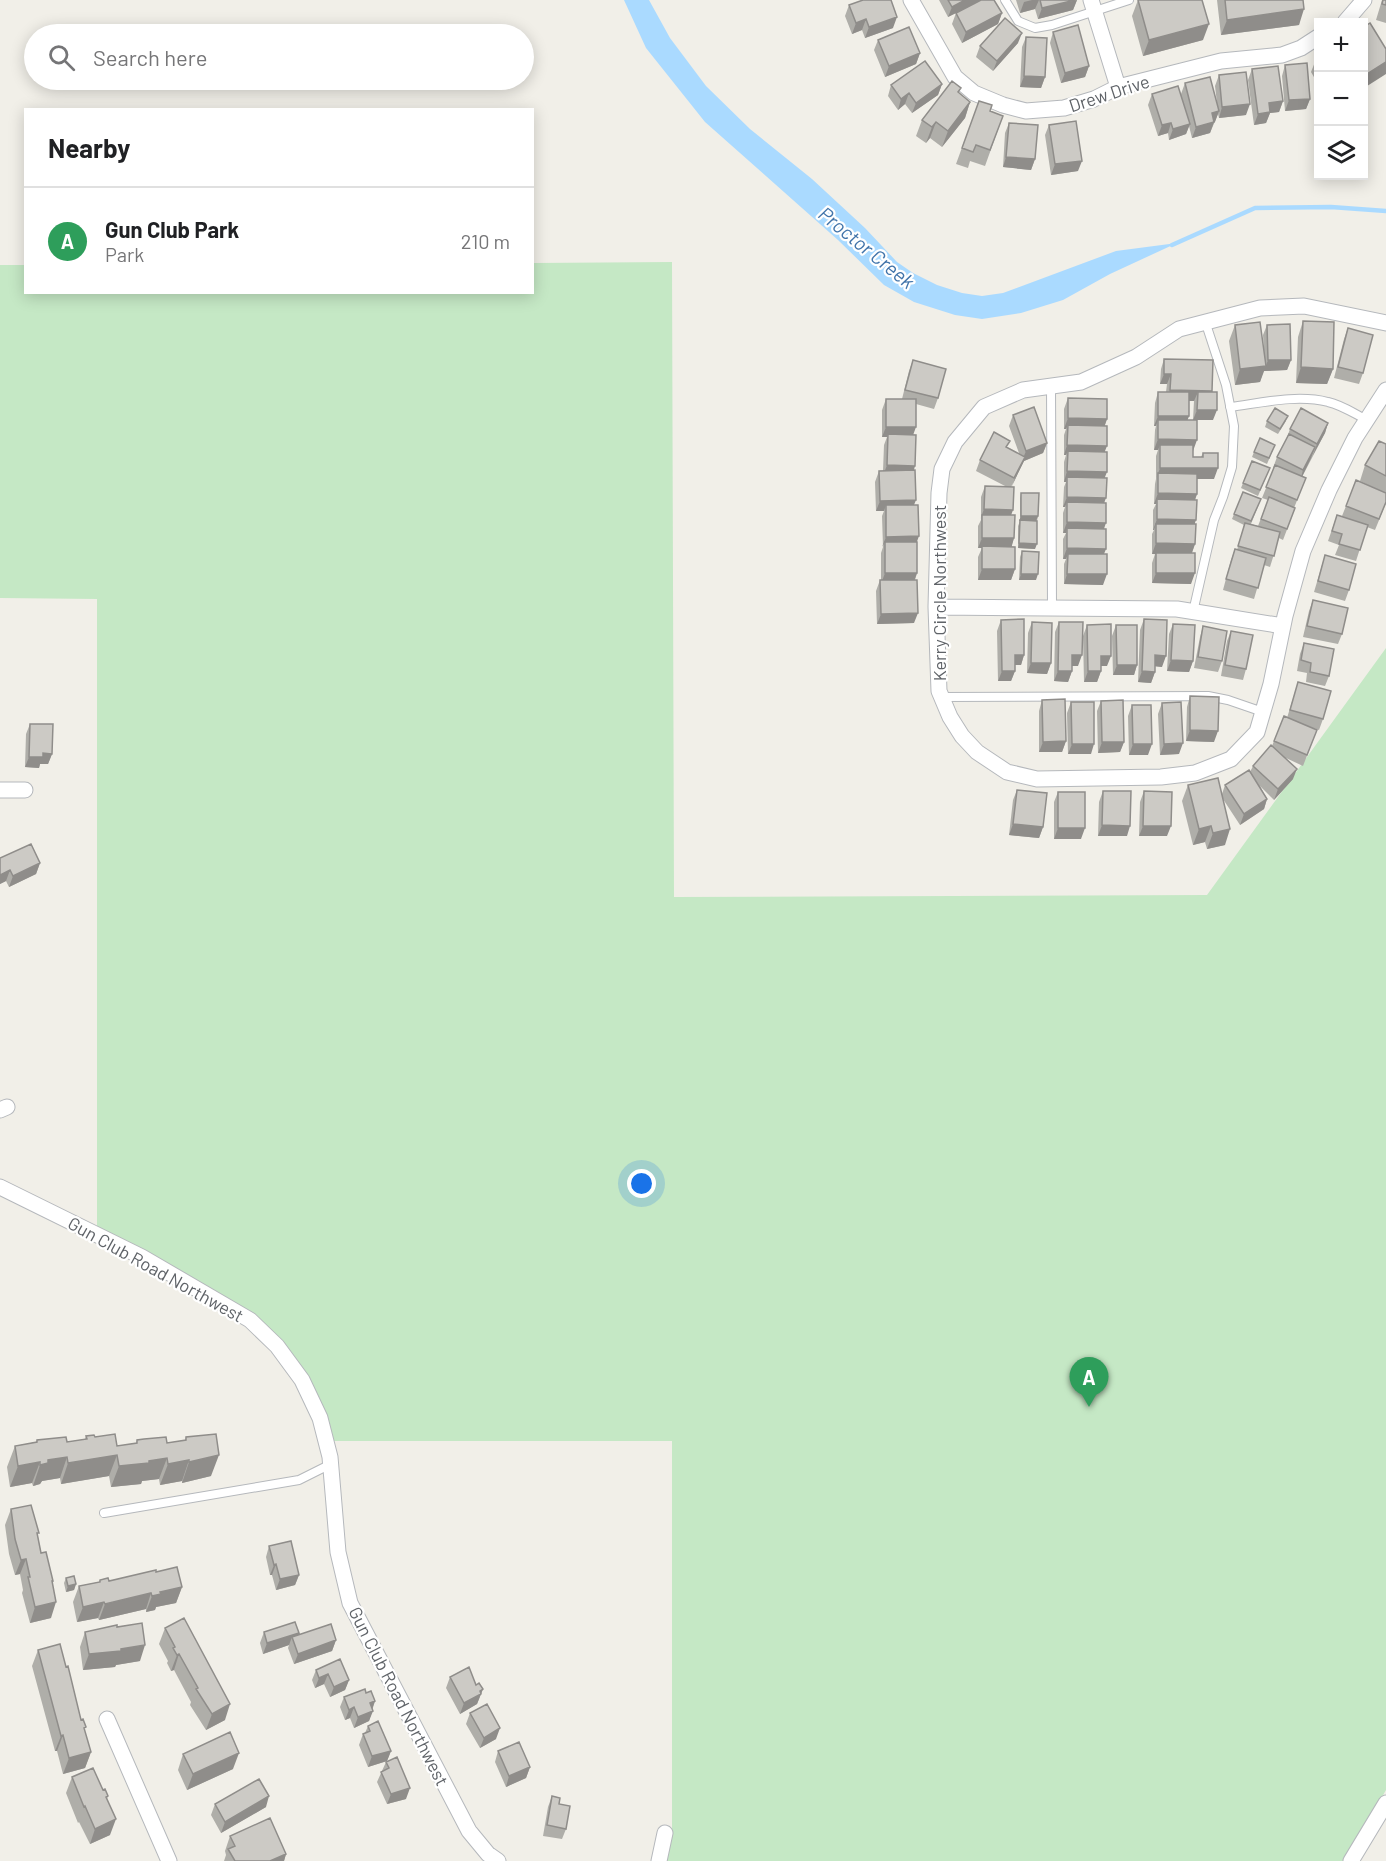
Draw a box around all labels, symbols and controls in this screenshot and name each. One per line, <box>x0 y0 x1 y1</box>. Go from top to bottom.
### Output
map controls <box>1314 18 1368 180</box>
button: + <box>1314 18 1368 72</box>
search box <box>24 24 534 90</box>
icon: search <box>45 41 78 74</box>
text: Search here <box>93 44 207 70</box>
street label: Drew Drive <box>1066 70 1152 116</box>
button: − <box>1314 72 1368 126</box>
button: layers <box>1314 126 1368 180</box>
text: Nearby <box>48 132 130 163</box>
water label: Proctor Creek <box>814 201 920 293</box>
text: Gun Club Park <box>105 216 239 242</box>
text: A <box>61 229 74 253</box>
text: 210 m <box>461 229 510 253</box>
text: Park <box>105 242 144 266</box>
street label: Kerry Circle Northwest <box>928 505 950 681</box>
your location <box>627 1169 656 1198</box>
street label: Gun Club Road Northwest <box>64 1211 248 1327</box>
pin: A <box>1070 1358 1108 1407</box>
street label: Gun Club Road Northwest <box>344 1603 454 1789</box>

